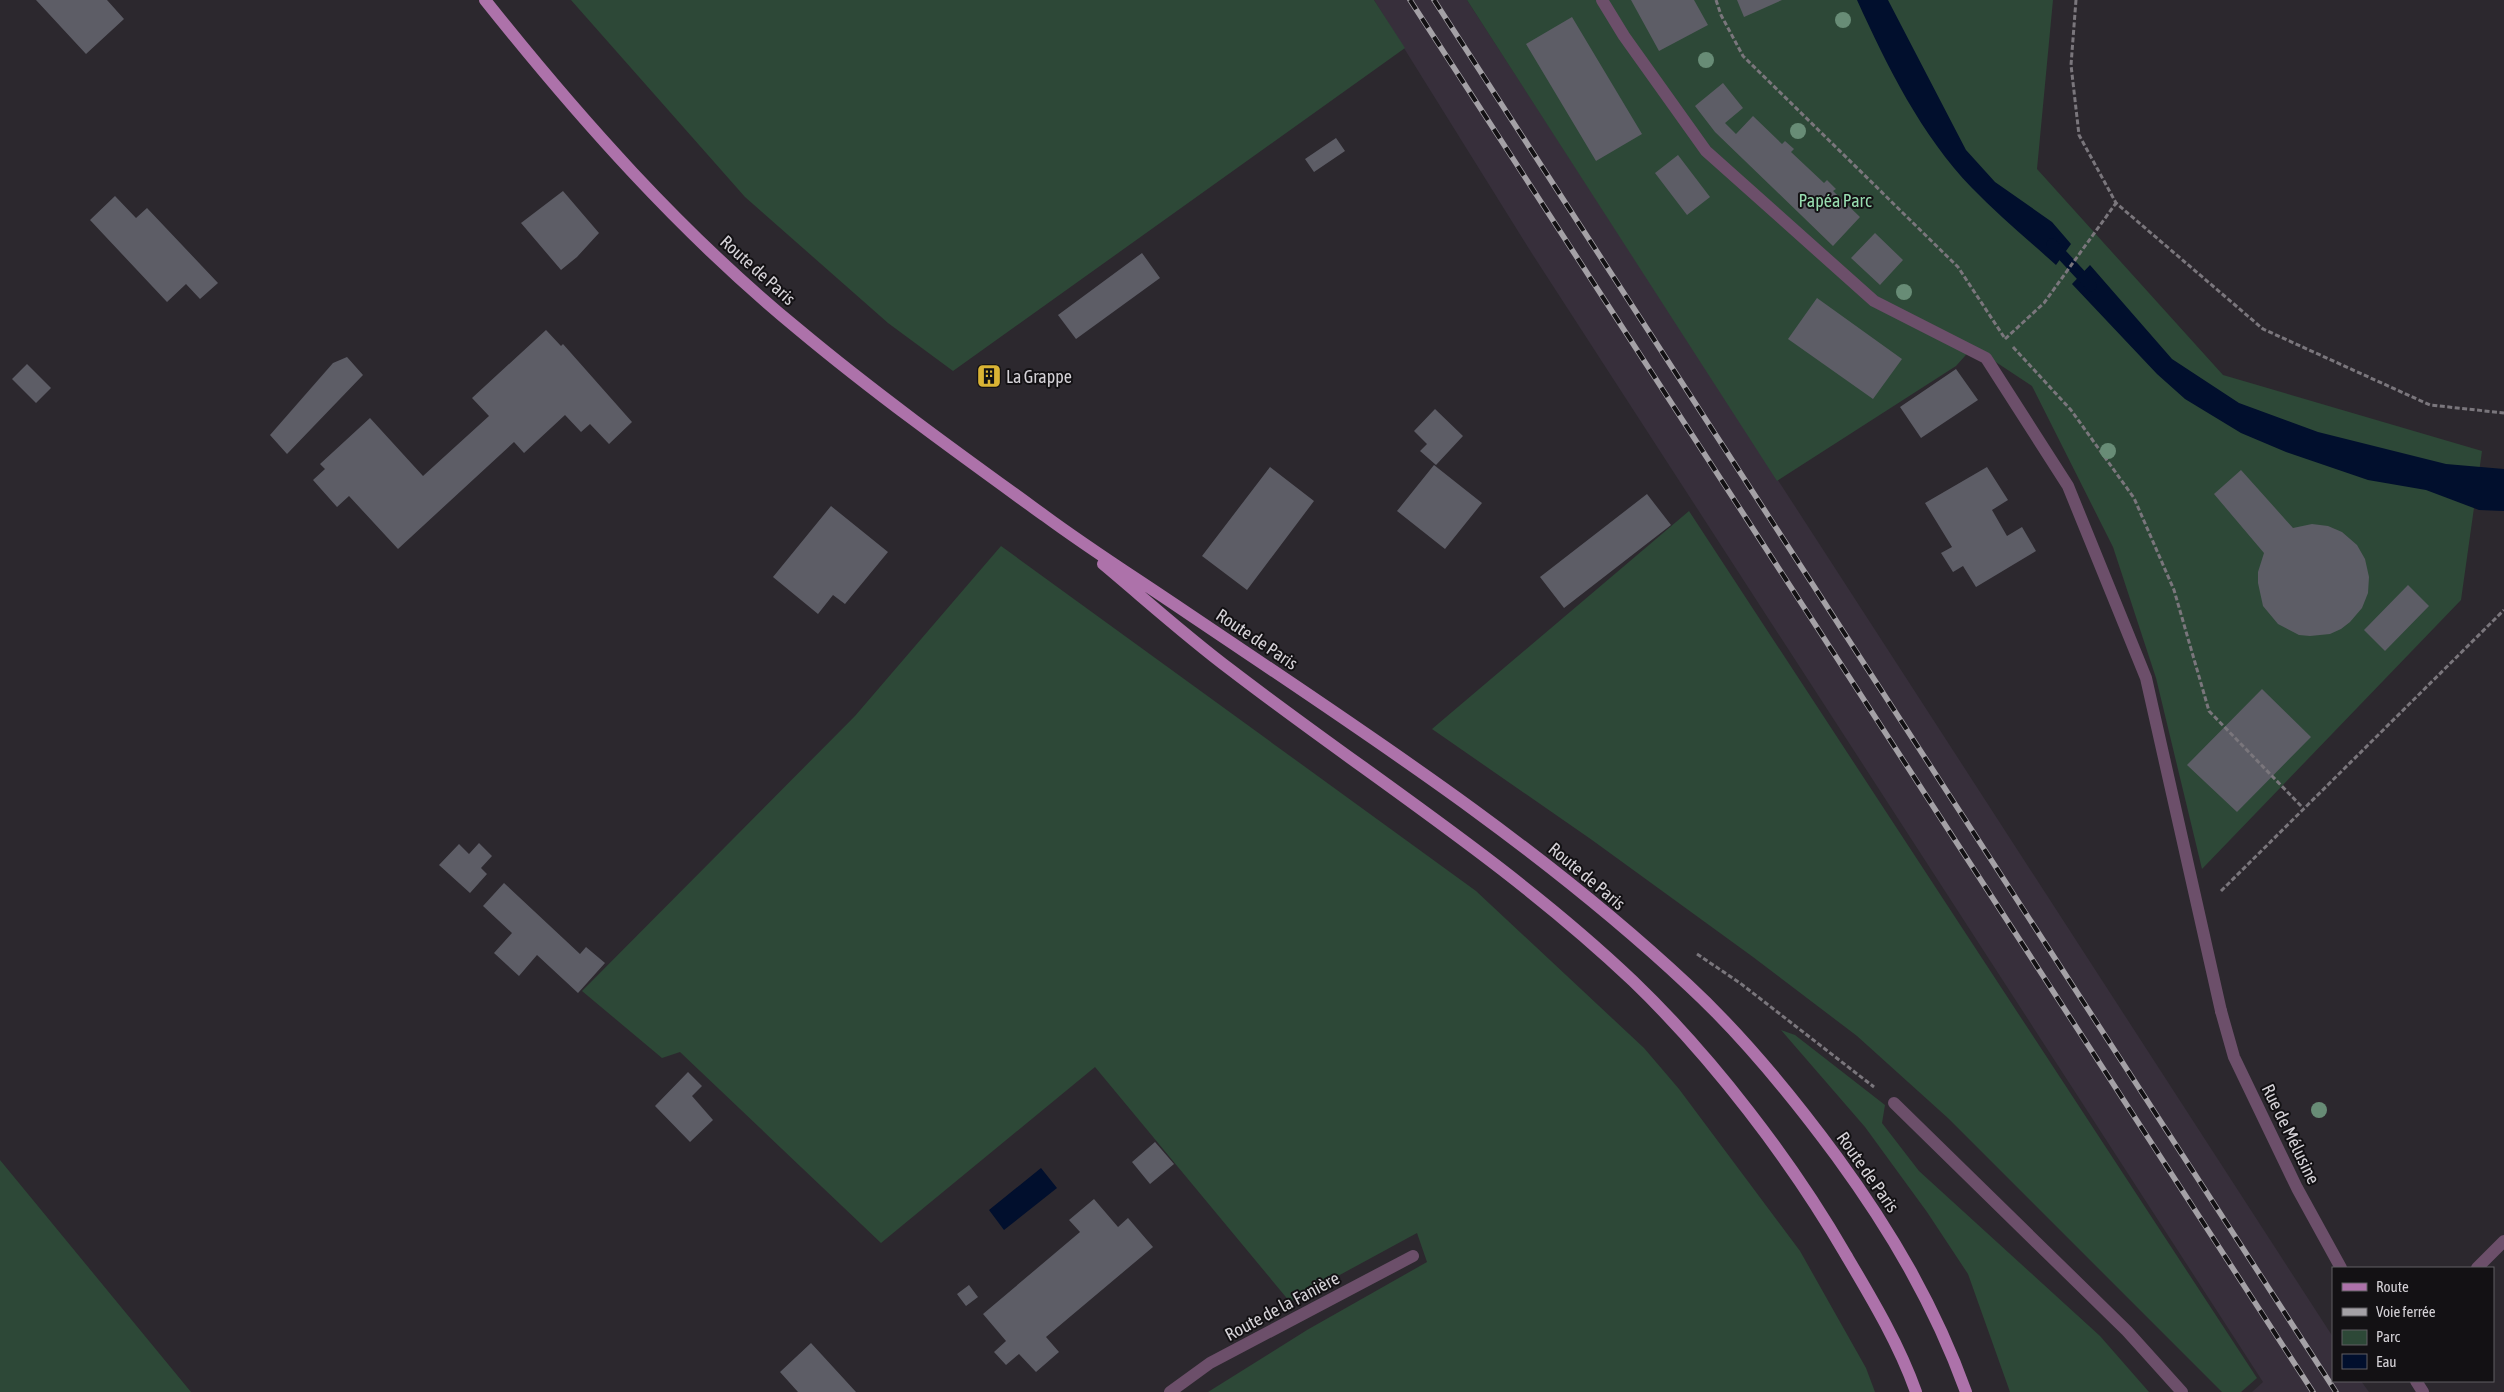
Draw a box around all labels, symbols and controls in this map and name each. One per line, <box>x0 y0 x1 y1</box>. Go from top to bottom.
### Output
park label: Papéa Parc <box>1798 190 1872 211</box>
street label: Route de Paris <box>716 231 800 309</box>
building icon: La Grappe <box>976 363 1002 389</box>
place label: La Grappe <box>1006 366 1072 387</box>
street label: Route de Paris <box>1212 604 1302 674</box>
street label: Route de Paris <box>1544 838 1630 914</box>
street label: Rue de Mélusine <box>2258 1081 2324 1187</box>
street label: Route de Paris <box>1833 1128 1903 1216</box>
street label: Route de la Fanière <box>1221 1267 1343 1345</box>
legend <box>2332 1267 2494 1382</box>
text: Route <box>2376 1278 2409 1295</box>
text: Voie ferrée <box>2376 1303 2436 1320</box>
text: Parc <box>2376 1328 2400 1345</box>
text: Eau <box>2376 1353 2397 1370</box>

